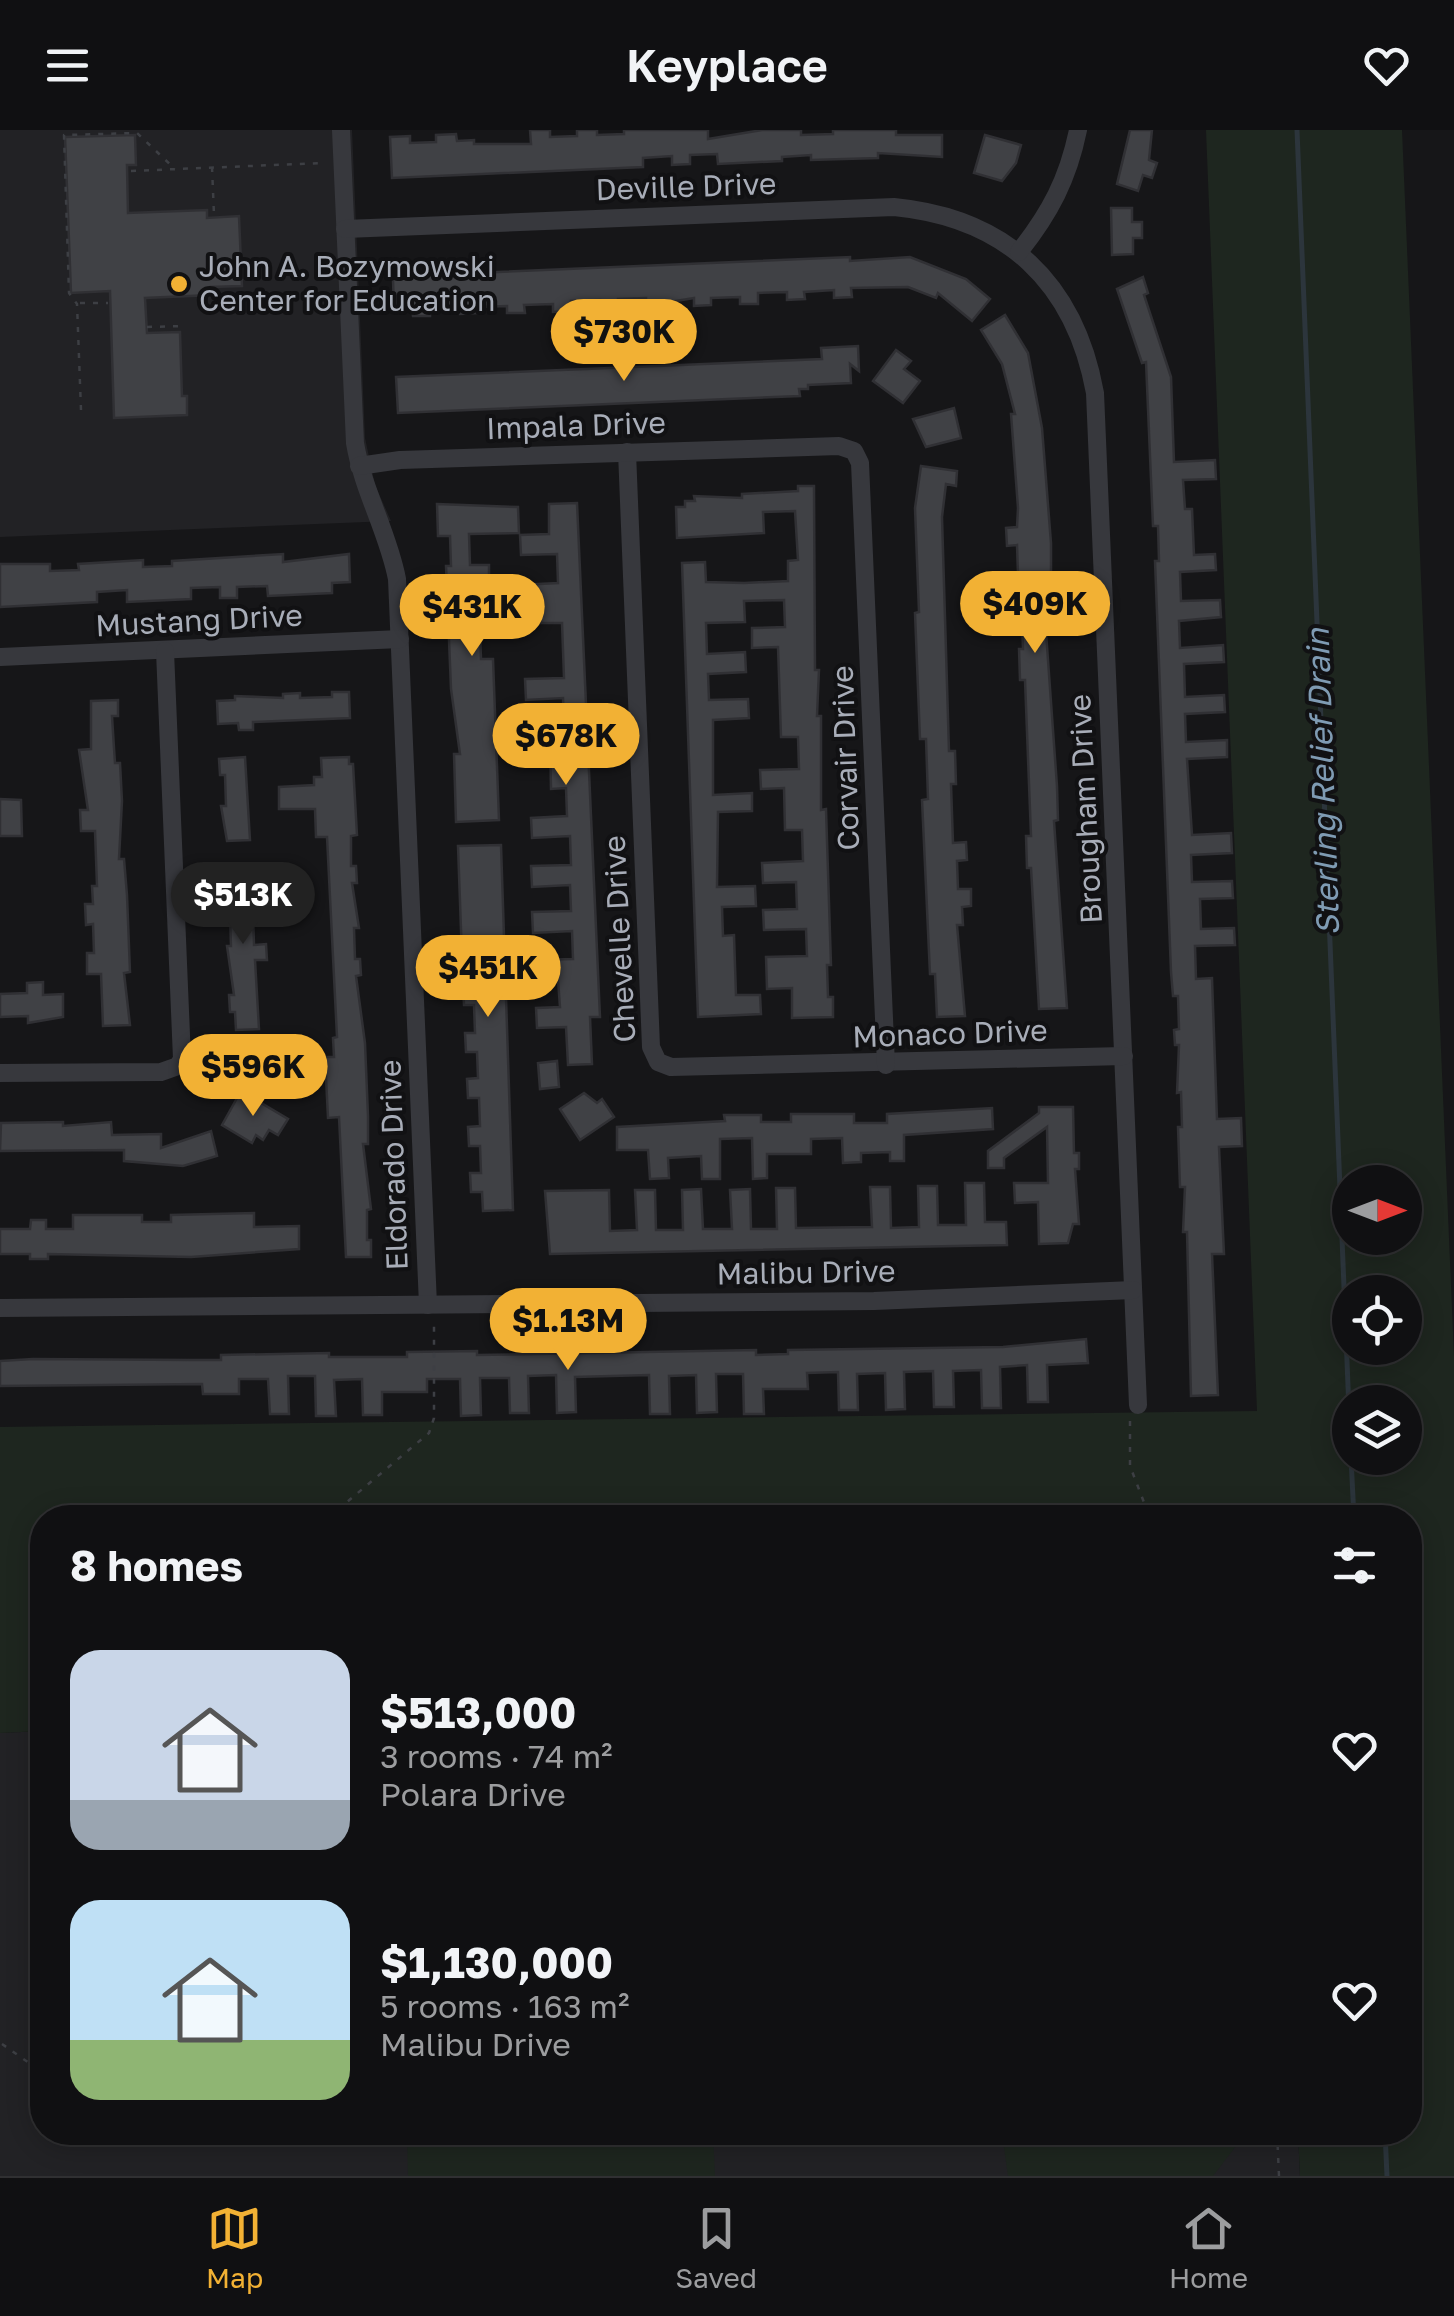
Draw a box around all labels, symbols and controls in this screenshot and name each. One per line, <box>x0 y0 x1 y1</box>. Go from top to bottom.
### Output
icon: menu <box>40 38 95 93</box>
text: Keyplace <box>626 38 828 92</box>
icon: heart <box>1359 38 1414 93</box>
street label: Deville Drive <box>595 165 777 207</box>
place label: John A. Bozymowski Center for Education <box>199 248 496 318</box>
marker: John A. Bozymowski Center for Education <box>168 273 190 295</box>
pin: $730K <box>554 299 694 384</box>
text: $730K <box>573 312 675 350</box>
street label: Impala Drive <box>486 404 666 446</box>
pin: $409K <box>965 571 1105 656</box>
pin: $431K <box>402 574 542 659</box>
text: $409K <box>982 584 1088 622</box>
text: $431K <box>422 587 522 625</box>
street label: Mustang Drive <box>94 597 304 643</box>
water label: Sterling Relief Drain <box>1298 626 1346 936</box>
street label: Corvair Drive <box>824 665 866 851</box>
street label: Brougham Drive <box>1061 693 1109 925</box>
pin: $678K <box>496 703 636 788</box>
text: $678K <box>515 716 617 754</box>
street label: Chevelle Drive <box>596 835 642 1044</box>
pin: $513K <box>173 862 313 947</box>
text: $513K <box>193 875 293 913</box>
pin: $451K <box>418 935 558 1020</box>
text: $451K <box>438 948 538 986</box>
street label: Monaco Drive <box>852 1012 1048 1054</box>
pin: $596K <box>183 1034 323 1119</box>
text: $596K <box>201 1047 305 1085</box>
street label: Eldorado Drive <box>371 1059 415 1271</box>
north arrow <box>1332 1165 1422 1255</box>
map controls <box>1332 1165 1422 1475</box>
street label: Malibu Drive <box>716 1252 896 1292</box>
button: locate <box>1332 1275 1422 1365</box>
pin: $1.13M <box>487 1288 649 1373</box>
text: $1.13M <box>512 1301 624 1339</box>
button: layers <box>1332 1385 1422 1475</box>
icon: filters <box>1327 1538 1382 1593</box>
text: 8 homes <box>70 1540 243 1590</box>
text: $513,000 <box>380 1687 576 1737</box>
icon: home <box>150 1690 270 1810</box>
icon: heart <box>1327 1723 1382 1778</box>
text: 3 rooms · 74 m² <box>380 1737 612 1775</box>
text: Polara Drive <box>380 1775 566 1813</box>
text: $1,130,000 <box>380 1937 613 1987</box>
icon: home <box>150 1940 270 2060</box>
icon: heart <box>1327 1973 1382 2028</box>
text: 5 rooms · 163 m² <box>380 1987 629 2025</box>
text: Malibu Drive <box>380 2025 571 2063</box>
tab: Map <box>206 2201 263 2294</box>
tab: Saved <box>675 2201 757 2294</box>
tab: Home <box>1169 2201 1248 2294</box>

